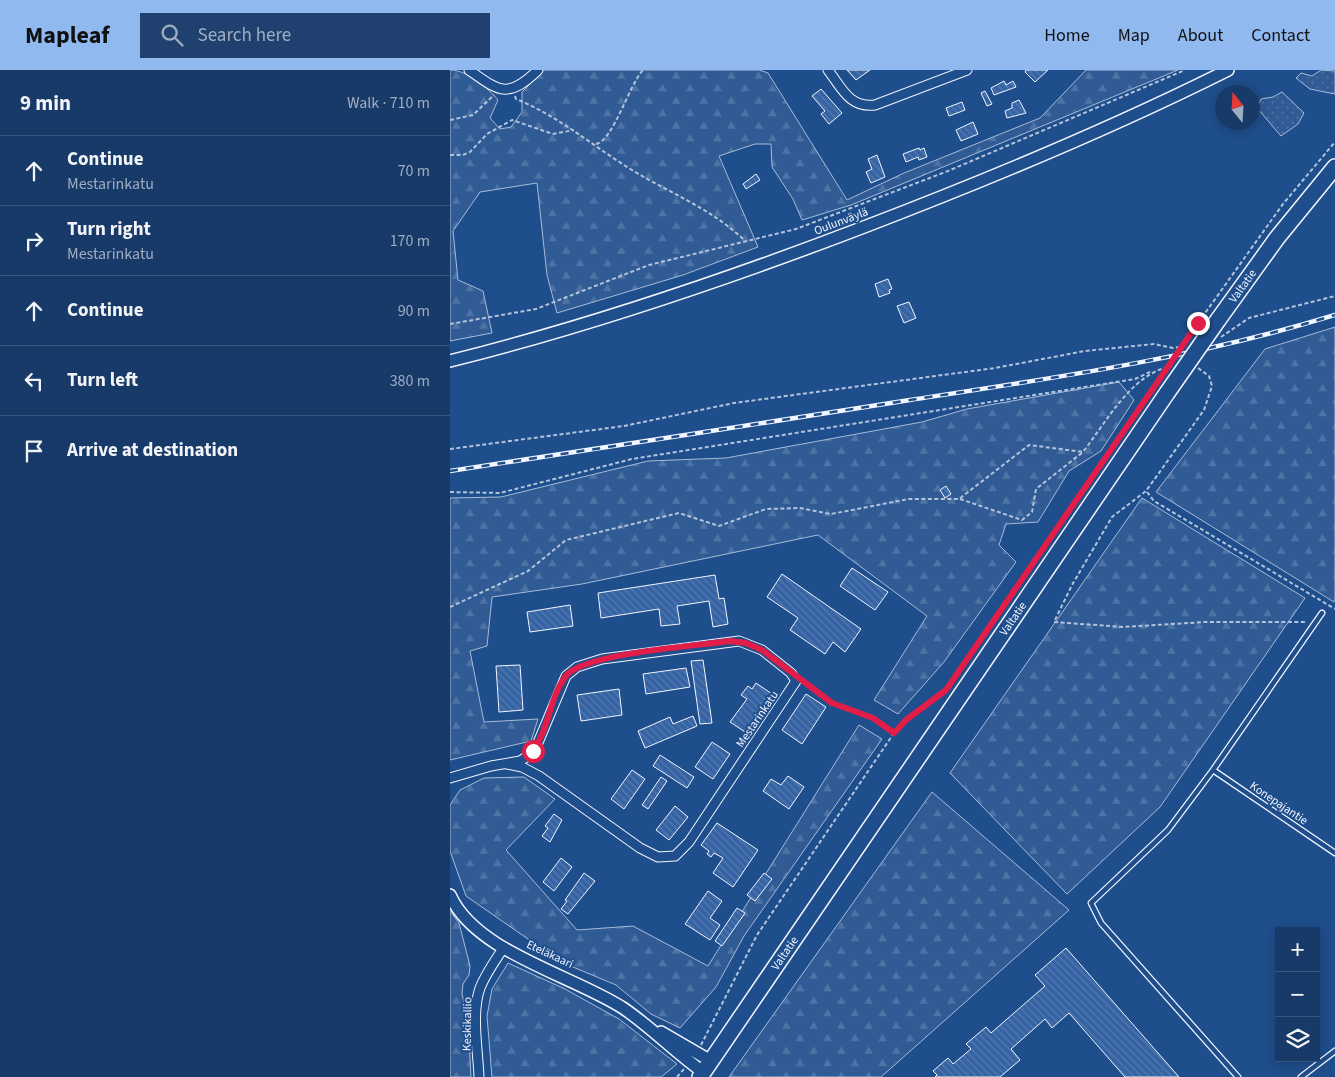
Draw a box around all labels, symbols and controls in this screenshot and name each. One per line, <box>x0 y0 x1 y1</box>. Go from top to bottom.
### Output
search box <box>140 13 490 58</box>
text: Mapleaf <box>25 18 110 53</box>
icon: search <box>158 21 186 49</box>
text: Search here <box>198 22 291 49</box>
text: Home <box>1044 23 1090 48</box>
text: Map <box>1118 23 1150 48</box>
text: About <box>1178 23 1223 48</box>
text: Contact <box>1251 23 1310 48</box>
north arrow <box>1215 85 1260 130</box>
text: 9 min <box>20 88 71 118</box>
text: Walk · 710 m <box>347 92 430 114</box>
text: Continue <box>67 146 144 173</box>
icon: ahead <box>20 157 48 185</box>
text: 70 m <box>398 160 430 182</box>
text: Mestarinkatu <box>67 173 154 195</box>
street label: Oulunväylä <box>812 203 871 240</box>
text: Turn right <box>67 216 151 243</box>
icon: right <box>20 227 48 255</box>
text: 170 m <box>390 230 430 252</box>
text: Mestarinkatu <box>67 243 154 265</box>
street label: Valtatie <box>1225 266 1261 306</box>
icon: ahead <box>20 297 48 325</box>
text: Continue <box>67 297 144 324</box>
text: 90 m <box>398 300 430 322</box>
route end <box>1187 312 1210 335</box>
icon: left <box>20 367 48 395</box>
text: Turn left <box>67 367 138 394</box>
text: 380 m <box>390 370 430 392</box>
icon: arrive <box>20 437 48 465</box>
text: Arrive at destination <box>67 437 238 464</box>
street label: Valtatie <box>996 599 1031 639</box>
street label: Mestarinkatu <box>732 687 783 751</box>
route start <box>522 740 545 763</box>
street label: Konepajantie <box>1246 778 1311 829</box>
map controls <box>1275 927 1320 1062</box>
button: + <box>1275 927 1320 972</box>
street label: Valtatie <box>767 933 803 974</box>
street label: Eteläkaari <box>524 936 576 973</box>
button: − <box>1275 972 1320 1017</box>
street label: Keskikallio <box>459 997 476 1051</box>
button: layers <box>1275 1017 1320 1062</box>

